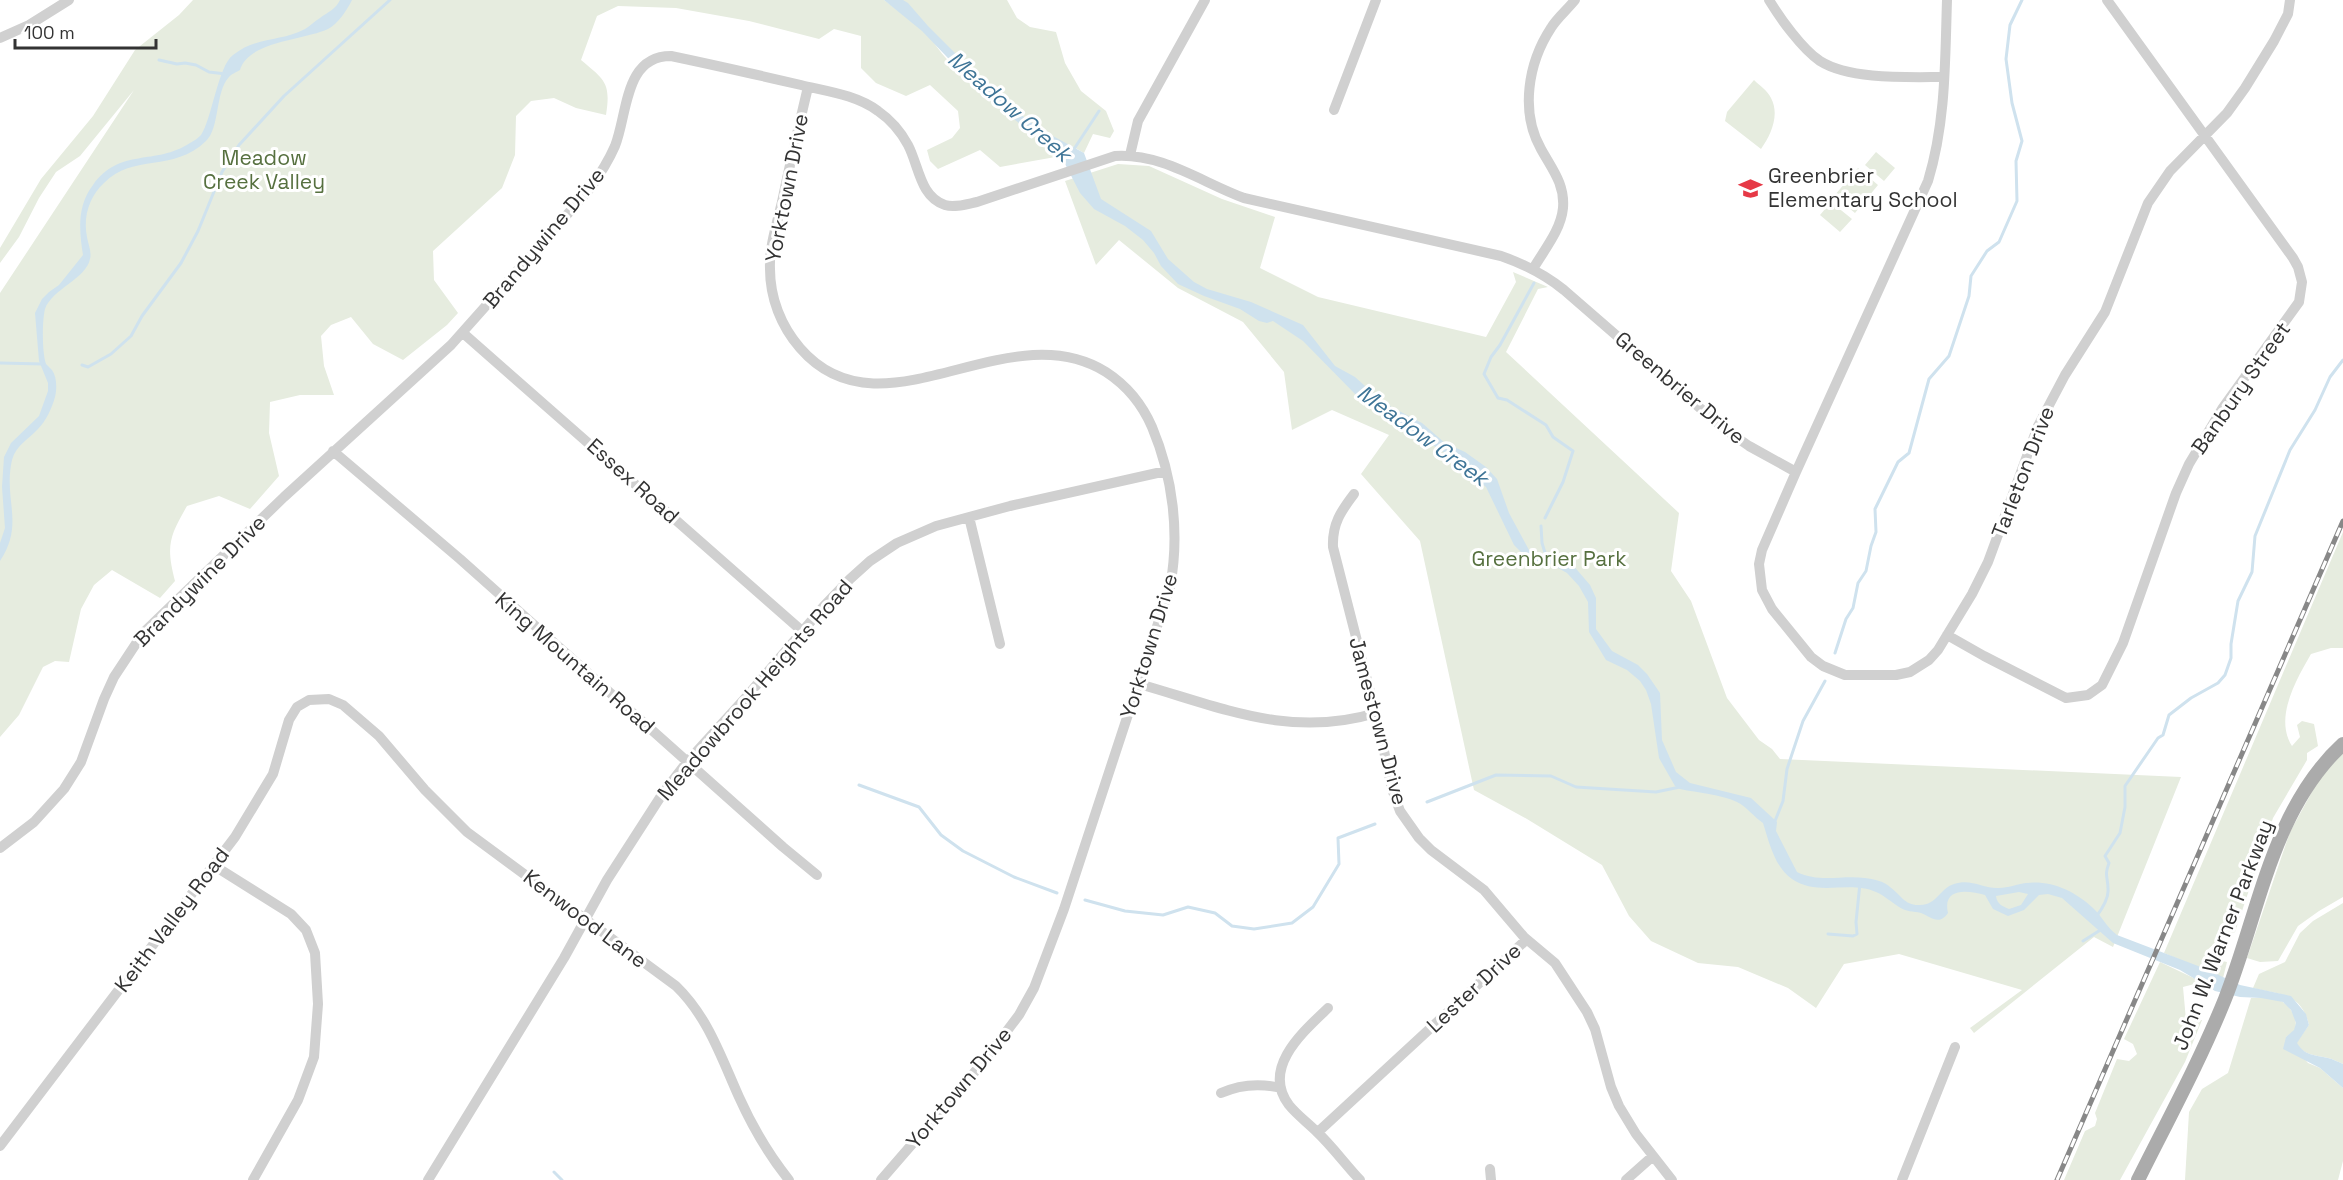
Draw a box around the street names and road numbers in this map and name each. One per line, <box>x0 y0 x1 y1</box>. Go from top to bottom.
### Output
street label: Yorktown Drive <box>759 111 814 264</box>
street label: Brandywine Drive <box>477 162 610 314</box>
street label: Banbury Street <box>2185 316 2296 459</box>
street label: Greenbrier Drive <box>1610 325 1751 450</box>
street label: Tarleton Drive <box>1985 402 2060 541</box>
street label: Essex Road <box>582 432 685 529</box>
street label: Brandywine Drive <box>128 509 271 652</box>
street label: Yorktown Drive <box>1114 570 1183 722</box>
street label: Meadowbrook Heights Road <box>651 574 858 806</box>
street label: King Mountain Road <box>490 586 661 739</box>
street label: Jamestown Drive <box>1343 634 1414 808</box>
street label: John W. Warner Parkway <box>2166 816 2279 1054</box>
street label: Keith Valley Road <box>108 842 235 997</box>
street label: Kenwood Lane <box>518 863 652 974</box>
street label: Lester Drive <box>1421 937 1527 1038</box>
street label: Yorktown Drive <box>900 1021 1017 1154</box>

